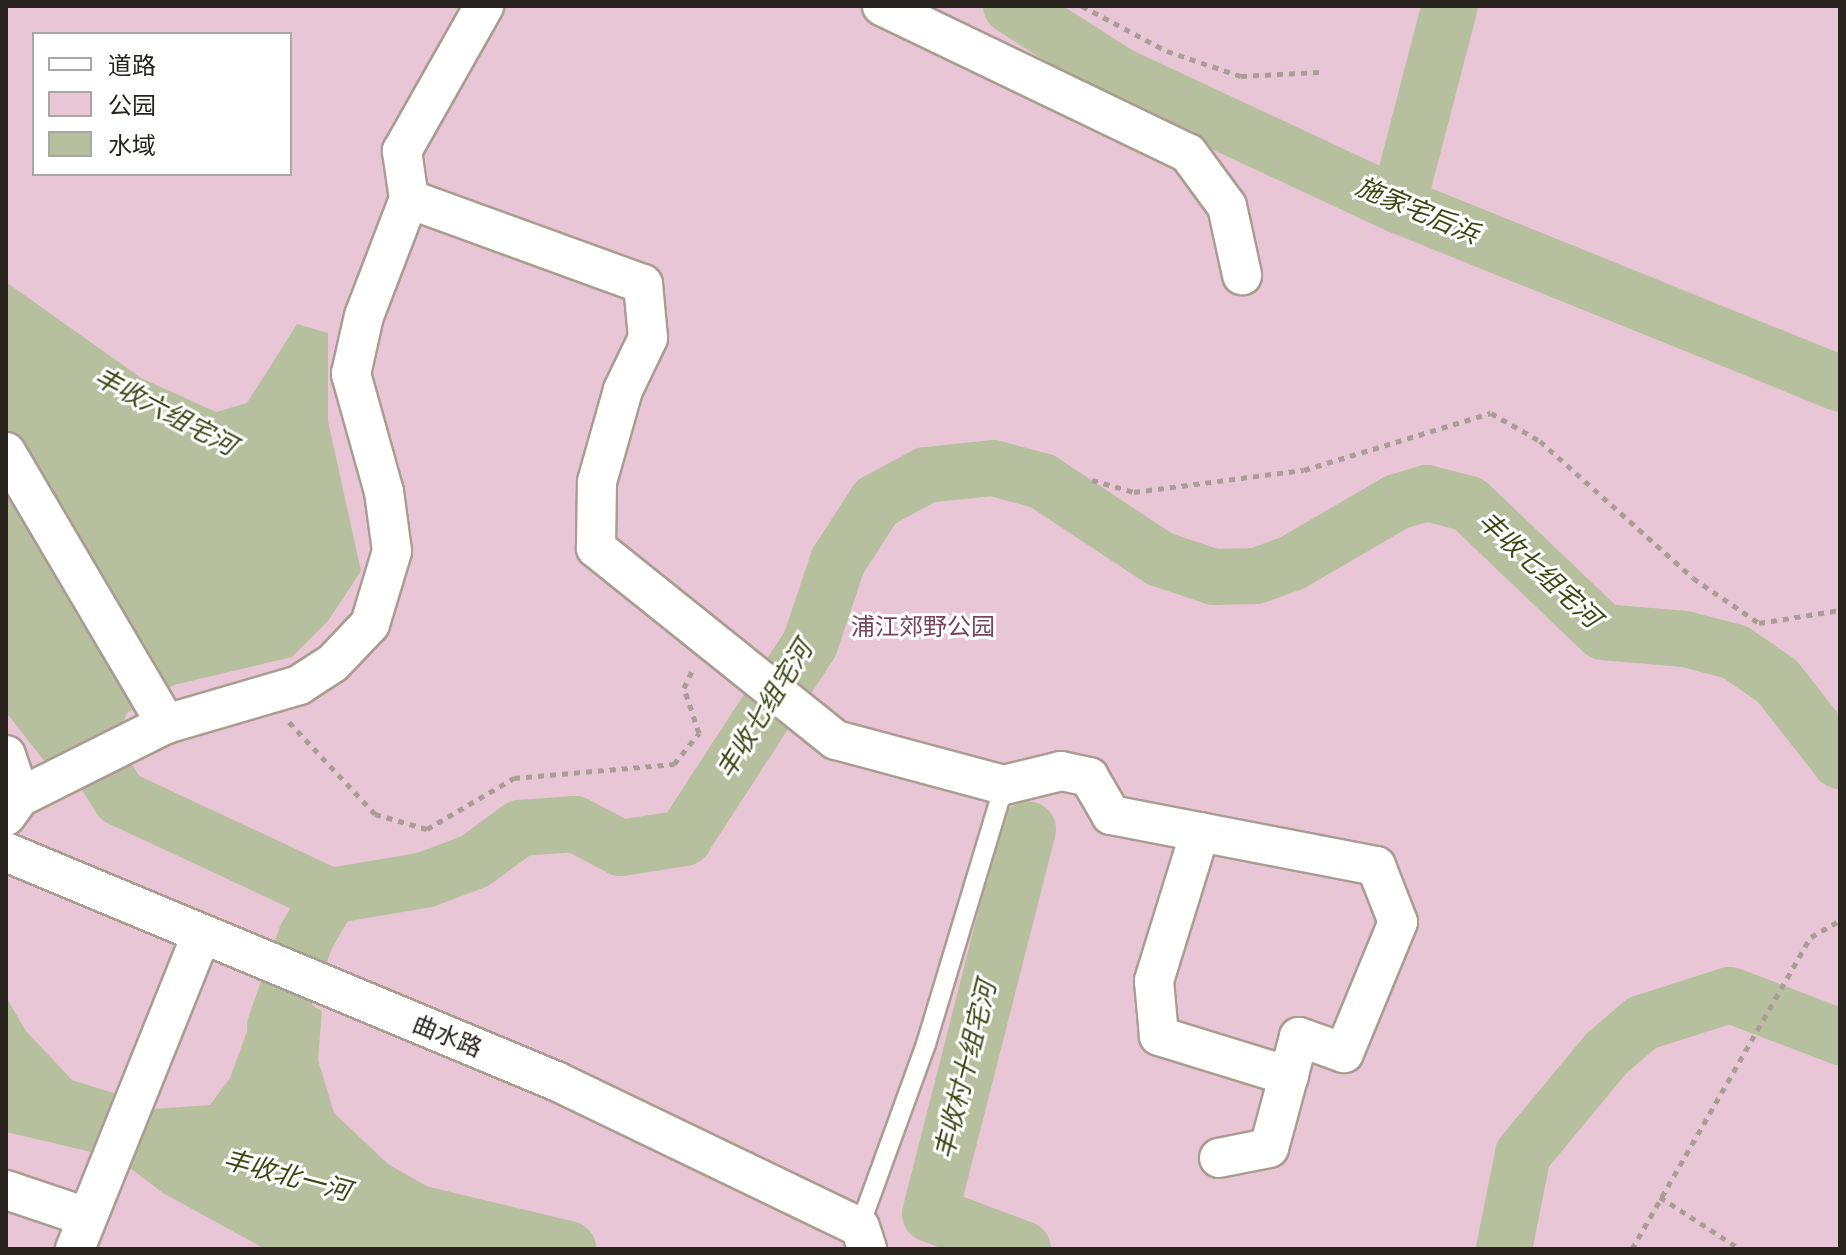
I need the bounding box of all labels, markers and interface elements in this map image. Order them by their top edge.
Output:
legend [32,32,292,176]
text: 道路 [108,50,156,82]
text: 公园 [108,90,156,122]
text: 水域 [108,130,156,162]
water label: 施家宅后浜 [1351,171,1483,251]
water label: 丰收六组宅河 [89,362,241,462]
water label: 丰收七组宅河 [1471,505,1607,635]
park label: 浦江郊野公园 [851,614,995,642]
water label: 丰收七组宅河 [710,636,820,784]
water label: 丰收村十组宅河 [929,978,1003,1162]
street label: 曲水路 [408,1010,486,1064]
water label: 丰收北一河 [220,1144,354,1208]

